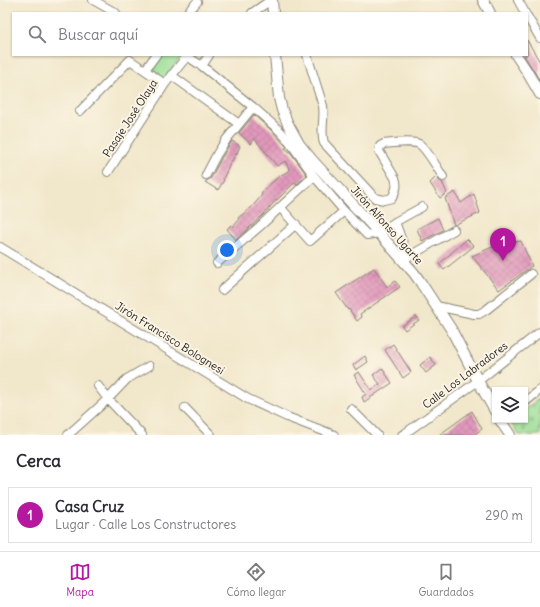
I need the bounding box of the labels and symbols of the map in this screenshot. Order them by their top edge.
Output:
street label: Pasaje José Olaya [100,76,160,160]
street label: Jirón Alfonso Ugarte [348,183,426,267]
pin: 1 [490,228,516,261]
your location [217,240,237,260]
street label: Jirón Francisco Bolognesi [113,299,227,377]
street label: Calle Los Labradores [420,338,510,412]

